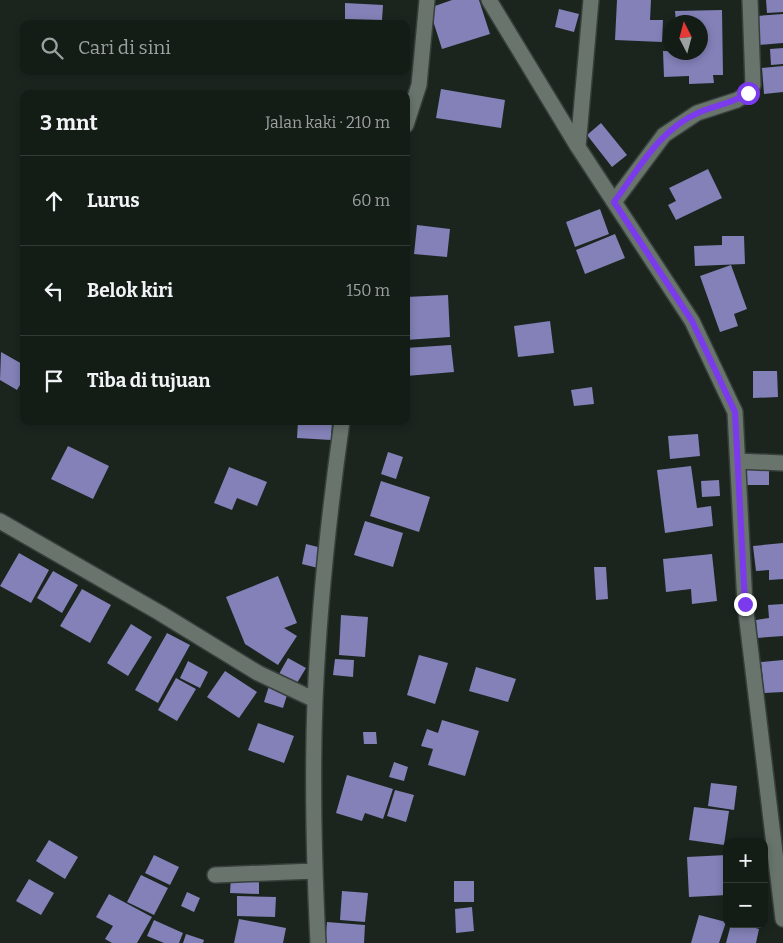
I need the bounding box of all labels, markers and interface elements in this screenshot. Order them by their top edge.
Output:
north arrow [663,15,708,60]
search box [20,20,410,75]
icon: search [38,34,66,62]
text: Cari di sini [78,36,171,59]
route start [737,82,760,105]
text: 3 mnt [40,110,98,136]
text: Jalan kaki · 210 m [265,113,390,132]
icon: ahead [40,187,68,215]
text: Lurus [87,189,140,212]
text: 60 m [352,191,390,210]
icon: left [40,277,68,305]
text: Belok kiri [87,279,173,302]
text: 150 m [346,281,390,300]
icon: arrive [40,367,68,395]
text: Tiba di tujuan [87,369,211,392]
route end [734,593,757,616]
map controls [723,838,768,928]
button: + [723,838,768,883]
button: − [723,883,768,928]

